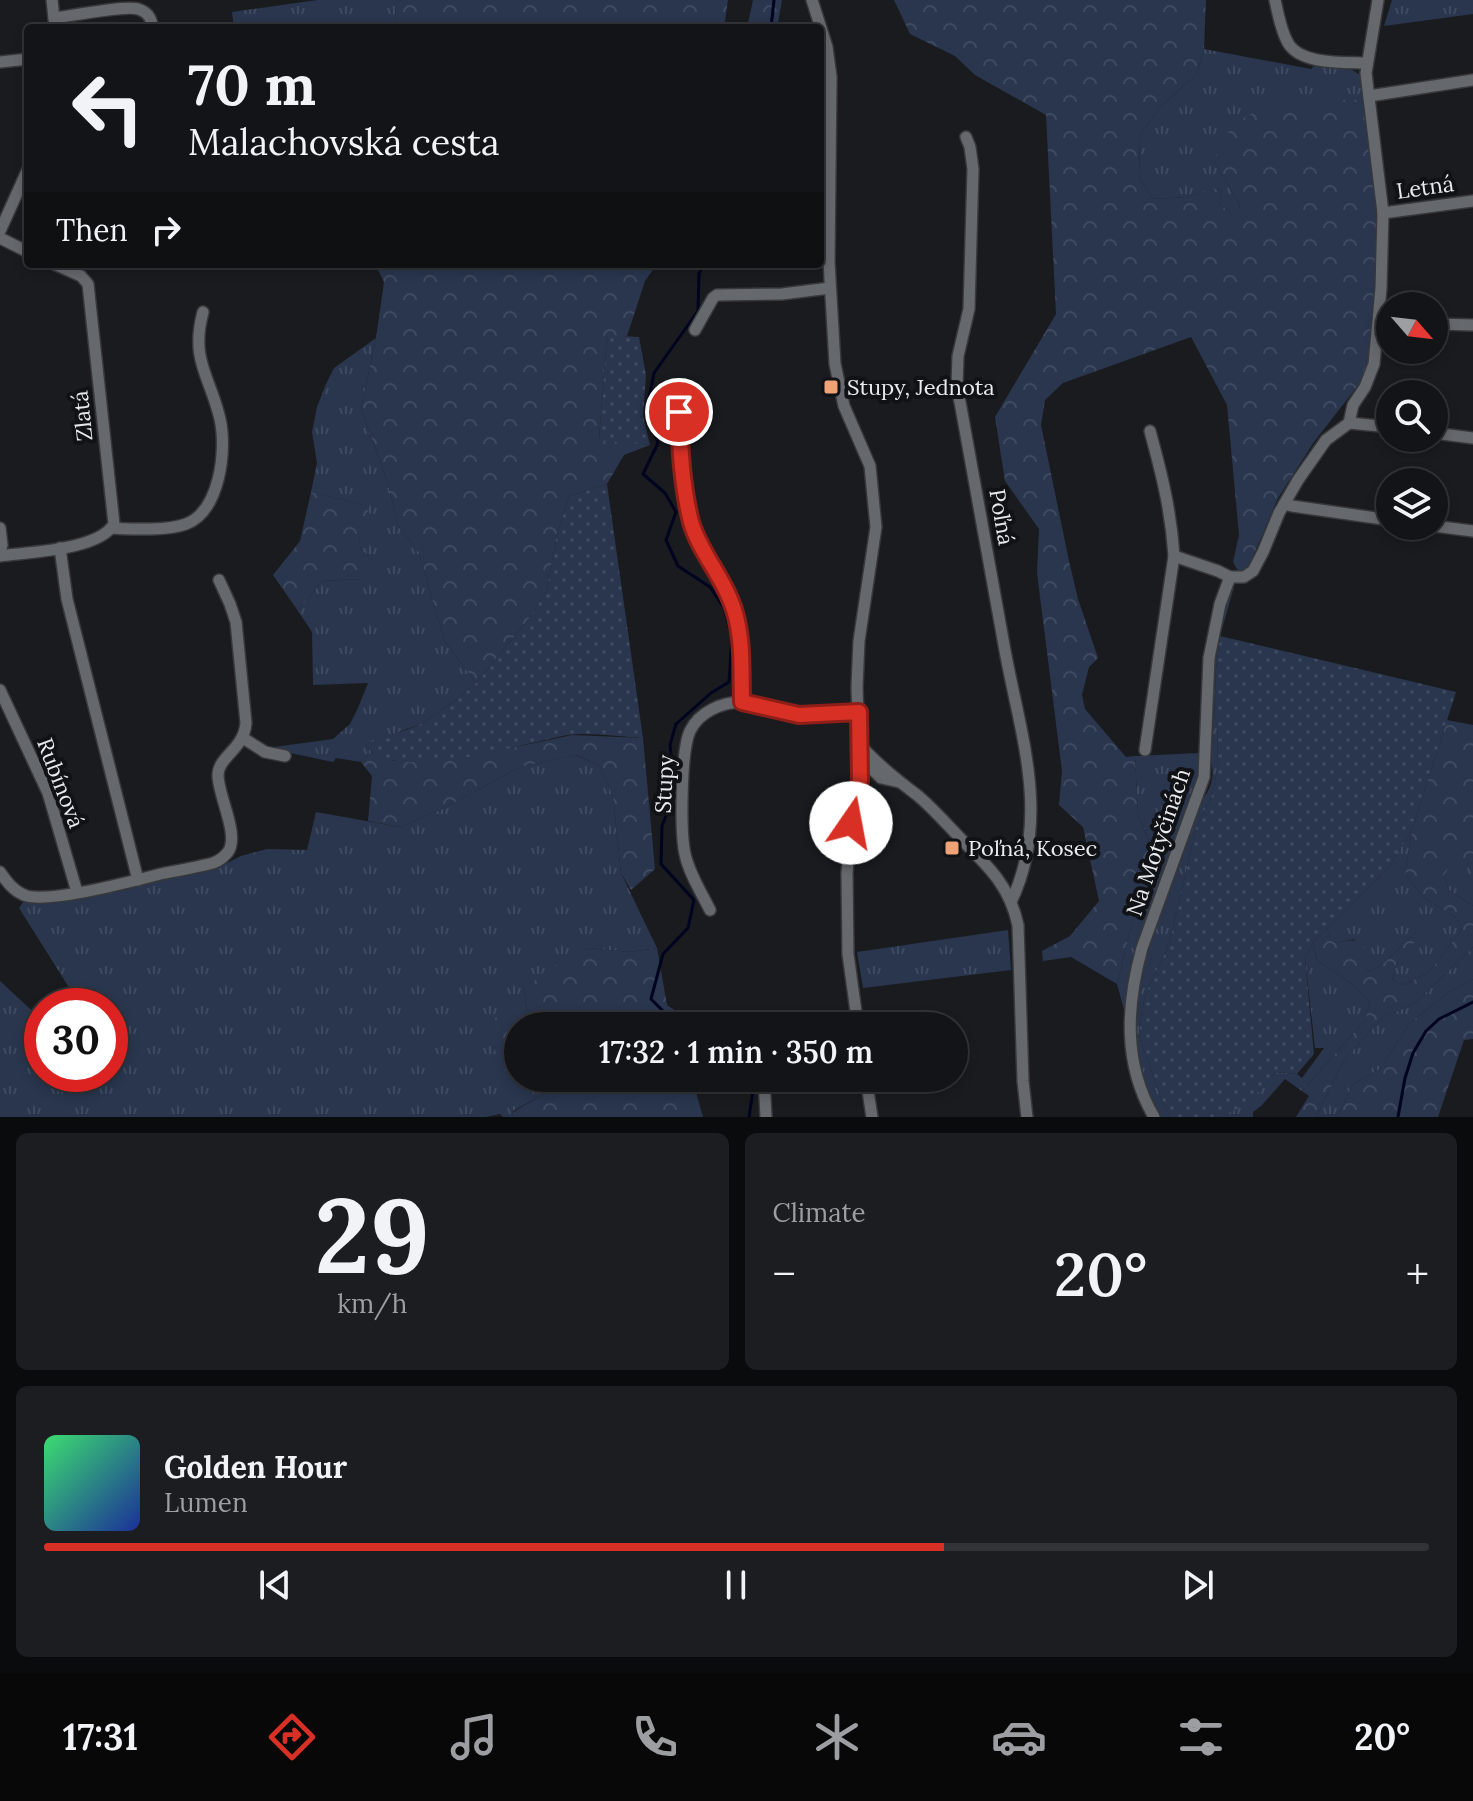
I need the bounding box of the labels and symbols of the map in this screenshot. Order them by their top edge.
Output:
street label: Letná [1394,169,1456,205]
north arrow [1376,292,1448,364]
place label: Stupy, Jednota [847,373,995,401]
pin [645,378,713,446]
marker: Stupy, Jednota [822,378,840,396]
street label: Zlatá [65,389,99,443]
street label: Poľná [983,487,1021,547]
street label: Rubínová [31,734,91,832]
street label: Stupy [648,754,680,814]
street label: Na Motyčinách [1120,765,1196,919]
position arrow [809,781,893,865]
place label: Poľná, Kosec [968,834,1097,862]
marker: Poľná, Kosec [943,839,961,857]
speed limit sign: 30 [24,988,128,1092]

